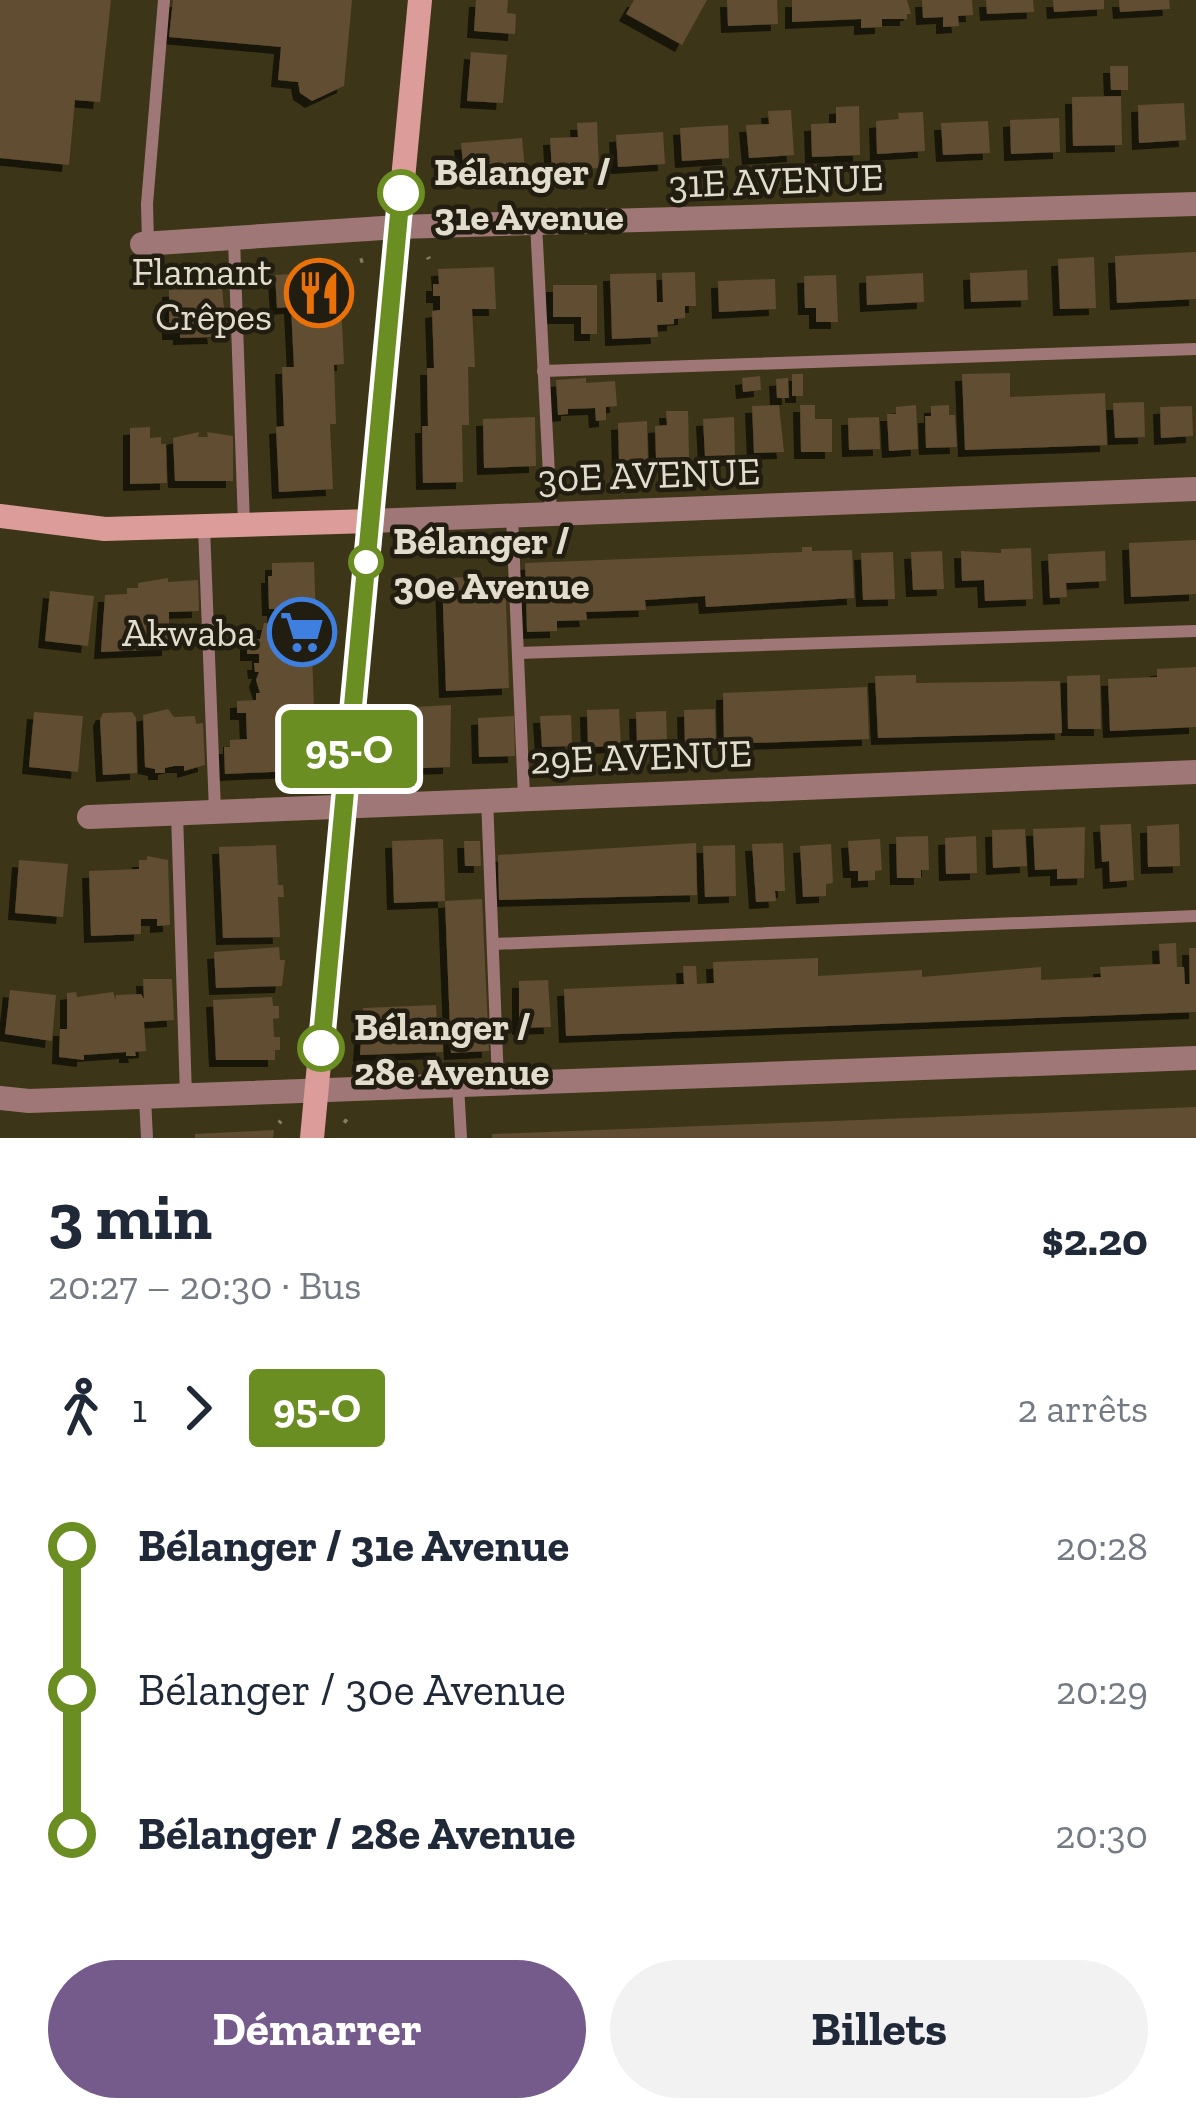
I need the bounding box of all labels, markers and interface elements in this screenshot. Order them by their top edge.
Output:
place label: Bélanger / 31e Avenue [434,148,624,240]
street label: 31E AVENUE [668,153,884,208]
marker: Bélanger / 31e Avenue [379,171,423,215]
place label: Flamant Crêpes [132,248,273,340]
restaurant icon: Flamant Crêpes [284,258,354,328]
street label: 30E AVENUE [537,447,761,502]
place label: Bélanger / 30e Avenue [393,517,590,609]
marker: Bélanger / 30e Avenue [350,546,382,578]
supermarket icon: Akwaba [267,597,337,667]
place label: Akwaba [122,609,256,656]
line badge: 95-O [265,710,433,788]
text: 95-O [305,723,393,774]
street label: 29E AVENUE [529,729,753,784]
place label: Bélanger / 28e Avenue [354,1003,550,1095]
marker: Bélanger / 28e Avenue [299,1026,343,1070]
text: 3 min [48,1177,212,1256]
text: $2.20 [1041,1213,1148,1267]
text: 20:27 – 20:30 · Bus [48,1262,361,1309]
icon: walk [48,1375,114,1441]
icon: forward [165,1375,231,1441]
text: 95-O [273,1382,361,1433]
text: 1 [132,1385,147,1432]
text: 2 arrêts [1018,1385,1148,1432]
text: Bélanger / 31e Avenue [138,1519,569,1573]
text: 20:28 [1056,1523,1148,1570]
text: Bélanger / 30e Avenue [138,1663,566,1717]
text: 20:29 [1056,1667,1148,1714]
text: Bélanger / 28e Avenue [138,1807,576,1861]
text: 20:30 [1055,1811,1148,1858]
button: Démarrer [48,1960,586,2098]
button: Billets [610,1960,1148,2098]

